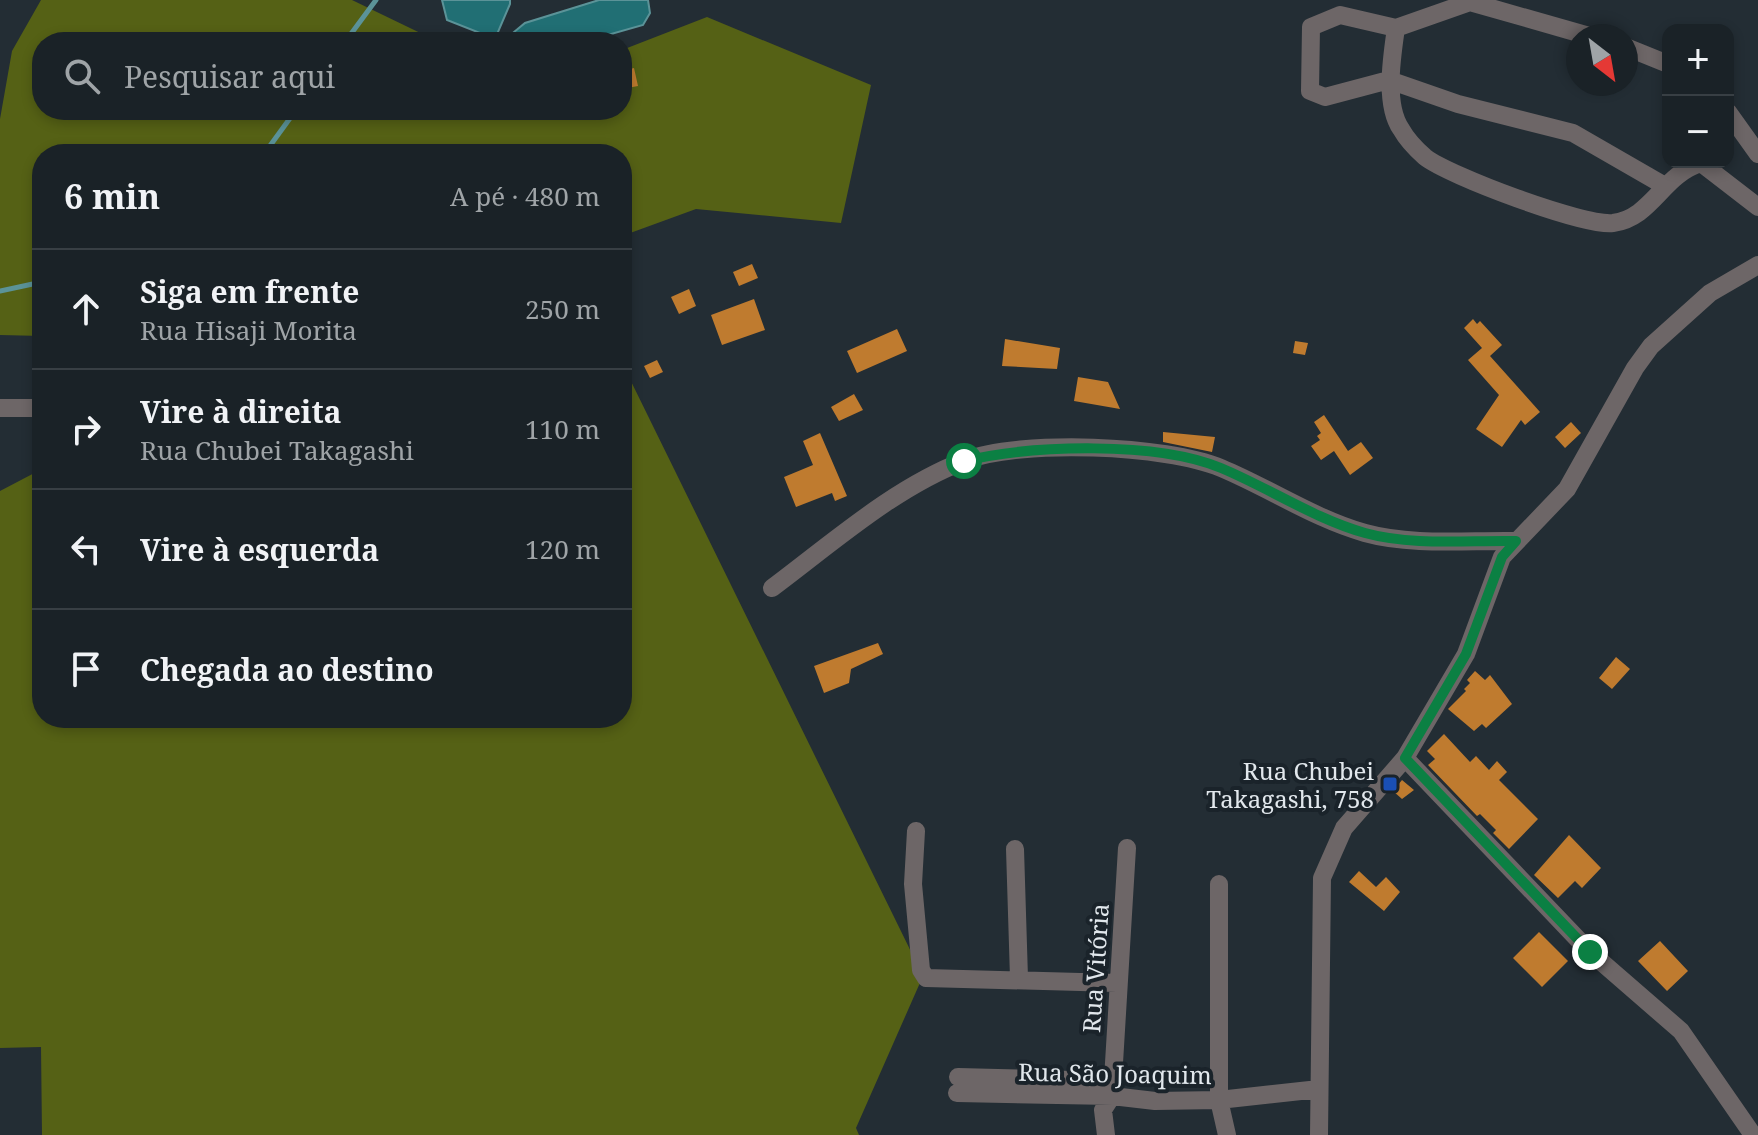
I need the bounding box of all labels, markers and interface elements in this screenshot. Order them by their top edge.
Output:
north arrow [1566,24,1638,96]
map controls [1662,24,1734,168]
button: + [1662,24,1734,96]
search box [32,32,632,120]
icon: search [60,54,104,98]
text: Pesquisar aqui [124,56,335,97]
button: − [1662,96,1734,168]
text: 6 min [64,173,160,219]
text: A pé · 480 m [450,178,600,214]
text: Siga em frente [140,271,359,312]
icon: ahead [64,287,108,331]
text: 250 m [525,291,600,327]
text: Rua Hisaji Morita [140,312,357,348]
text: Vire à direita [140,391,342,432]
icon: right [64,407,108,451]
text: 110 m [525,411,600,447]
text: Rua Chubei Takagashi [140,432,414,468]
route start [946,443,982,479]
icon: left [64,527,108,571]
text: Vire à esquerda [140,529,379,570]
text: 120 m [525,531,600,567]
icon: arrive [64,647,108,691]
text: Chegada ao destino [140,649,434,690]
place label: Rua Chubei Takagashi, 758 [1206,754,1374,815]
marker: Rua Chubei Takagashi, 758 [1381,775,1399,793]
street label: Rua Vitória [1074,902,1116,1034]
route end [1572,934,1608,970]
street label: Rua São Joaquim [1018,1055,1212,1091]

